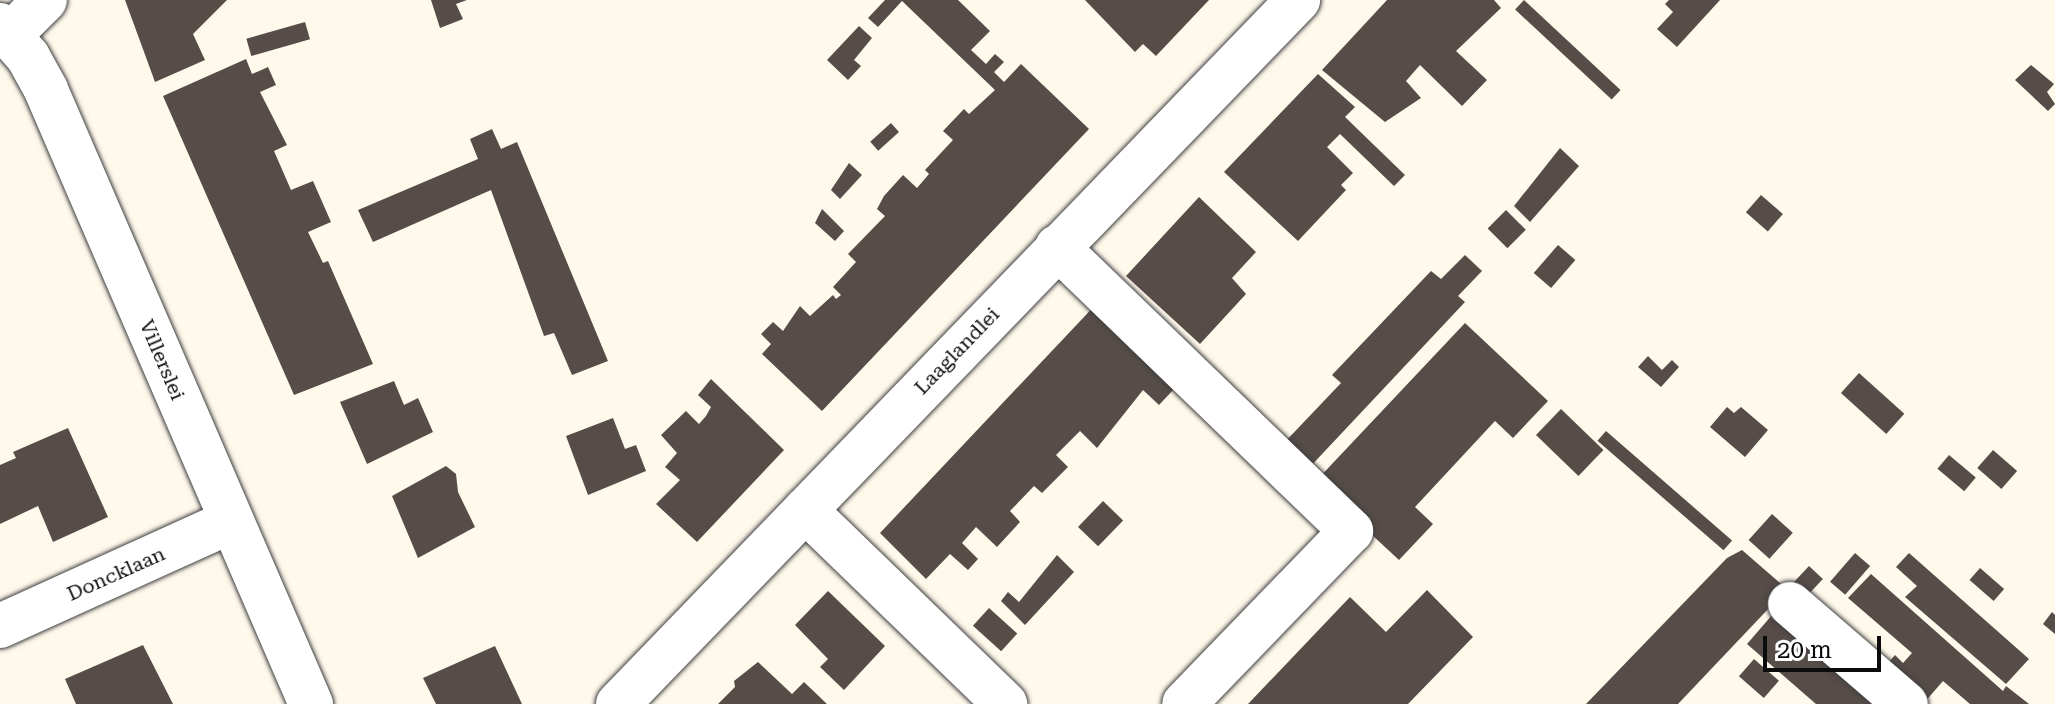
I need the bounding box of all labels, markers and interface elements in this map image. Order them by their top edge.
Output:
street label: Laaglandlei [910,302,1004,400]
street label: Villerslei [134,316,190,404]
street label: Doncklaan [63,542,169,606]
scale bar [1767,620,1885,670]
text: 20 m [1777,636,1832,664]

